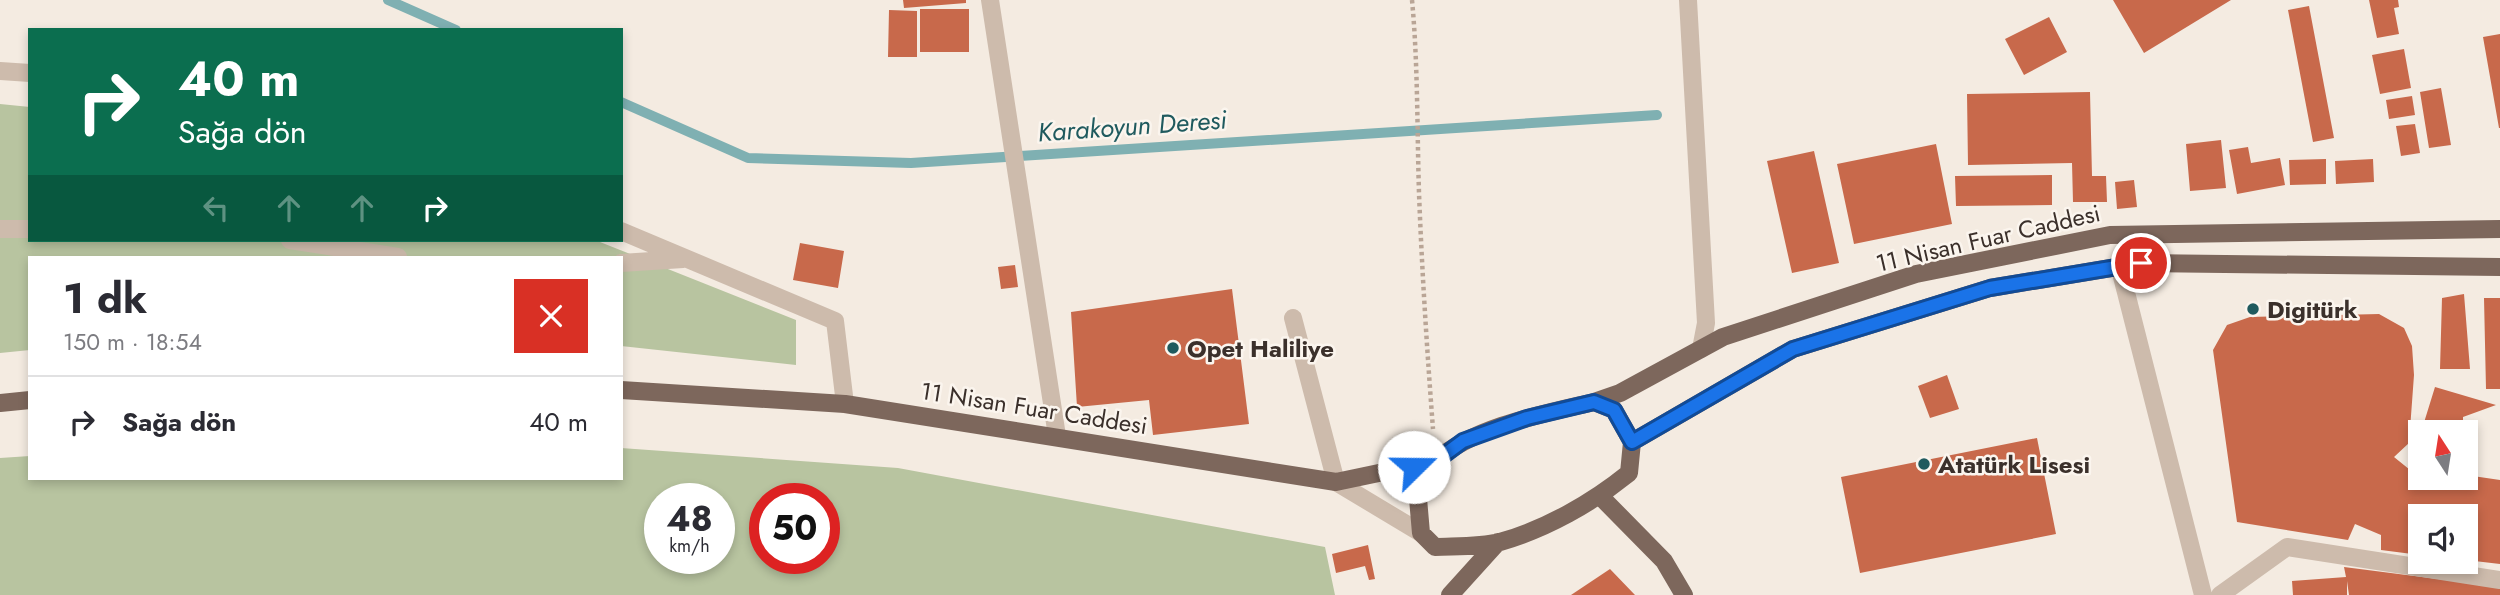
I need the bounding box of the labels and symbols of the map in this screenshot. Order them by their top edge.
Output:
water label: Karakoyun Deresi [1036,100,1228,152]
street label: 11 Nisan Fuar Caddesi [1872,195,2104,281]
pin [2111,233,2171,293]
place label: Digitürk [2267,292,2358,327]
marker: Digitürk [2245,301,2261,317]
place label: Opet Haliliye [1187,331,1334,366]
marker: Opet Haliliye [1165,340,1181,356]
street label: 11 Nisan Fuar Caddesi [918,373,1150,443]
north arrow [2408,420,2478,490]
position arrow [1377,430,1451,504]
place label: Atatürk Lisesi [1937,447,2090,482]
marker: Atatürk Lisesi [1916,456,1932,472]
speed limit sign: 50 [749,483,840,574]

